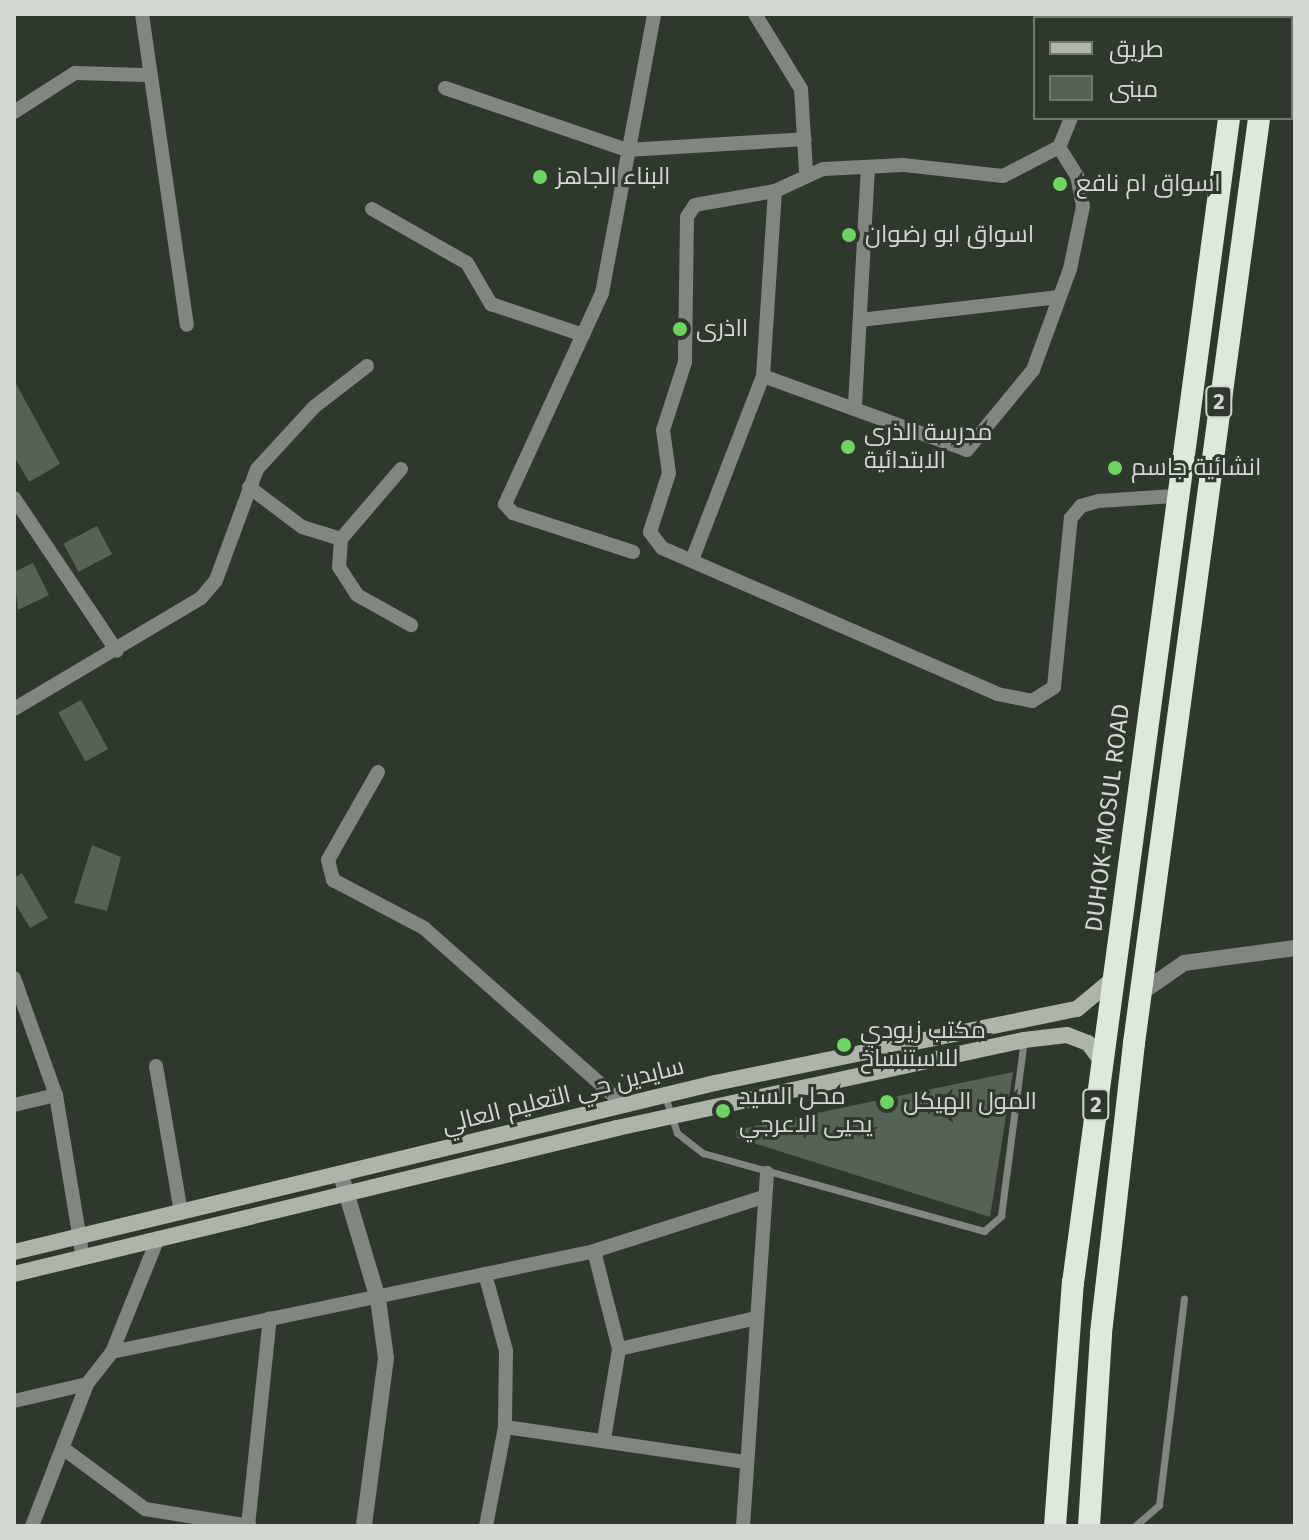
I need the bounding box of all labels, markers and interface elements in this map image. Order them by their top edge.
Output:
legend [1033,16,1293,120]
text: طريق [1109,35,1164,63]
text: مبنى [1109,75,1158,103]
place label: البناء الجاهز [556,163,671,191]
marker: البناء الجاهز [531,168,549,186]
place label: اسواق ام نافع [1076,170,1221,198]
marker: اسواق ام نافع [1051,175,1069,193]
place label: اسواق ابو رضوان [865,221,1034,249]
marker: اسواق ابو رضوان [840,226,858,244]
place label: ااذرى [696,315,748,343]
marker: ااذرى [671,320,689,338]
road number: 2 [1205,384,1233,420]
place label: مدرسة الذرى الابتدائية [864,419,992,475]
marker: مدرسة الذرى الابتدائية [839,438,857,456]
place label: انشائية جاسم [1131,454,1261,482]
marker: انشائية جاسم [1106,459,1124,477]
street label: DUHOK-MOSUL ROAD [1080,702,1136,934]
place label: مكتب زيودي للاستنساخ [860,1017,986,1073]
marker: مكتب زيودي للاستنساخ [835,1036,853,1054]
street label: سايدين حي التعليم العالي [439,1052,687,1140]
place label: محل السيد يحيى الاعرجي [739,1083,872,1139]
road number: 2 [1082,1087,1110,1123]
place label: المول الهيكل [903,1088,1037,1116]
marker: المول الهيكل [878,1093,896,1111]
marker: محل السيد يحيى الاعرجي [714,1102,732,1120]

